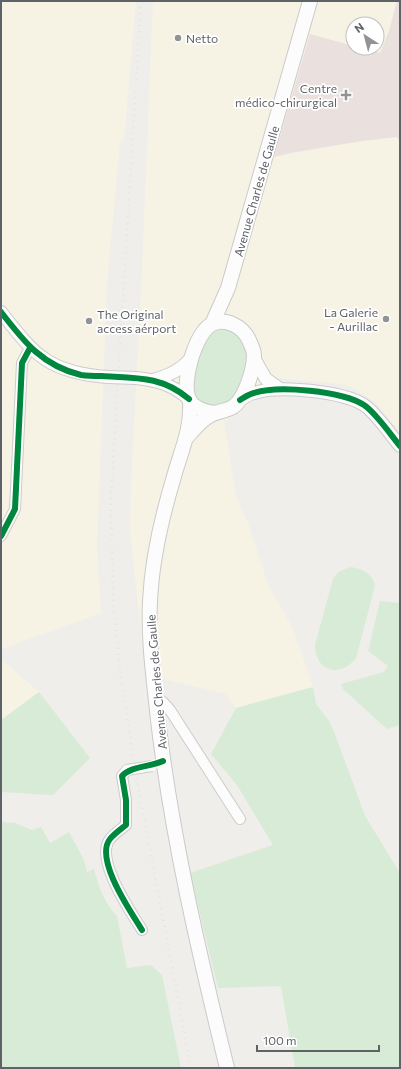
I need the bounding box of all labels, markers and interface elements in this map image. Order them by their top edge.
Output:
north arrow [345,16,385,56]
text: N [352,20,366,35]
place label: Netto [186,31,218,45]
marker: Netto [173,33,183,43]
place label: Centre médico-chirurgical [235,81,337,109]
marker: Centre médico-chirurgical [340,89,352,101]
street label: Avenue Charles de Gaulle [231,124,281,258]
place label: La Galerie - Aurillac [324,305,378,333]
place label: The Original access aérport [97,307,176,335]
marker: La Galerie - Aurillac [381,314,391,324]
marker: The Original access aérport [84,316,94,326]
street label: Avenue Charles de Gaulle [143,614,169,750]
scale bar [257,1027,379,1053]
text: 100 m [263,1033,297,1047]

